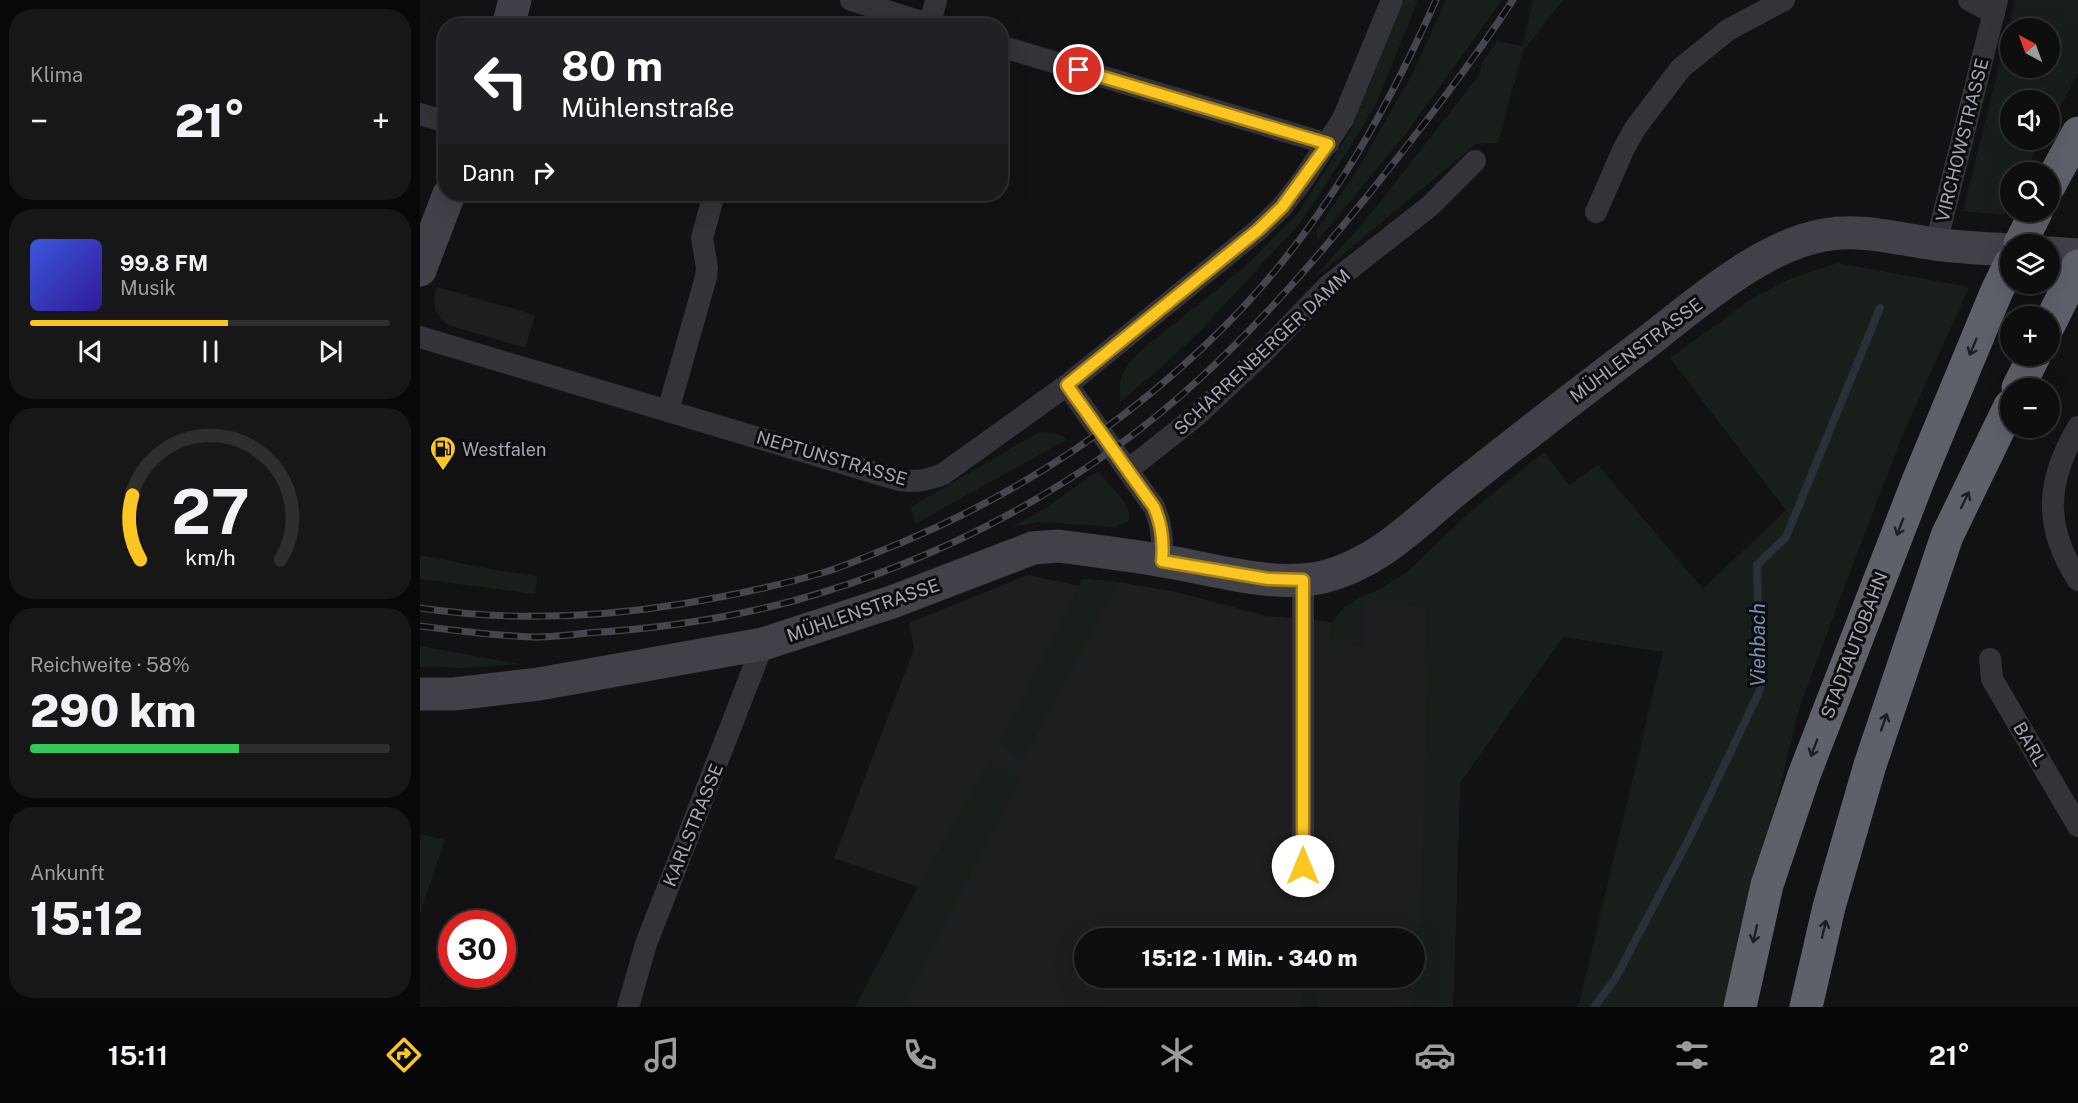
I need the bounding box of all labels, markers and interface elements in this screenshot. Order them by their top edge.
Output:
north arrow [2000,18,2060,78]
map controls [2000,18,2060,438]
text: 80 m [561,41,663,90]
icon: left [462,42,540,120]
pin [1053,44,1104,95]
icon: arrive [1062,53,1095,86]
street label: VIRCHOWSTRASSE [1932,56,1992,224]
text: Klima [30,63,83,87]
button: sound [2000,90,2060,150]
text: Mühlenstraße [561,91,735,123]
text: 21° [175,94,245,147]
text: − [30,102,48,140]
text: + [372,102,390,140]
icon: right [527,156,560,189]
text: Dann [462,160,515,186]
button: search [2000,162,2060,222]
button: layers [2000,234,2060,294]
text: 99.8 FM [120,250,208,276]
street label: SCHARRENBERGER DAMM [1170,265,1354,439]
text: Musik [120,276,176,300]
street label: MÜHLENSTRASSE [1565,293,1706,407]
button: + [2000,306,2060,366]
icon: previous [74,335,107,368]
icon: pause [194,335,227,368]
icon: next [314,335,347,368]
one-way arrow [1967,337,1978,355]
button: − [2000,378,2060,438]
street label: NEPTUNSTRASSE [754,426,910,490]
fuel station icon: Westfalen [428,434,458,472]
place label: Westfalen [462,439,546,460]
text: 27 [171,476,249,549]
one-way arrow [1960,491,1972,509]
one-way arrow [1893,517,1904,536]
text: km/h [185,546,235,571]
street label: STADTAUTOBAHN [1816,569,1892,721]
street label: MÜHLENSTRASSE [784,573,942,646]
water label: Viehbach [1746,603,1770,687]
text: Reichweite · 58% [30,653,190,677]
text: 290 km [30,684,197,737]
one-way arrow [1880,713,1891,732]
street label: BARL [2009,718,2051,770]
one-way arrow [1808,738,1819,757]
street label: KARLSTRASSE [659,760,727,890]
position arrow [1271,834,1335,898]
text: Ankunft [30,861,105,885]
text: 15:12 [30,892,143,945]
speed limit sign: 30 [438,910,516,988]
one-way arrow [1819,920,1830,940]
one-way arrow [1749,924,1760,943]
text: 15:12 · 1 Min. · 340 m [1142,945,1357,971]
icon: directions [383,1034,425,1076]
icon: music [641,1034,683,1076]
icon: phone [899,1034,941,1076]
icon: climate [1156,1034,1198,1076]
icon: car [1414,1034,1456,1076]
icon: filters [1671,1034,1713,1076]
text: 15:11 [108,1039,168,1071]
text: 21° [1929,1039,1970,1071]

